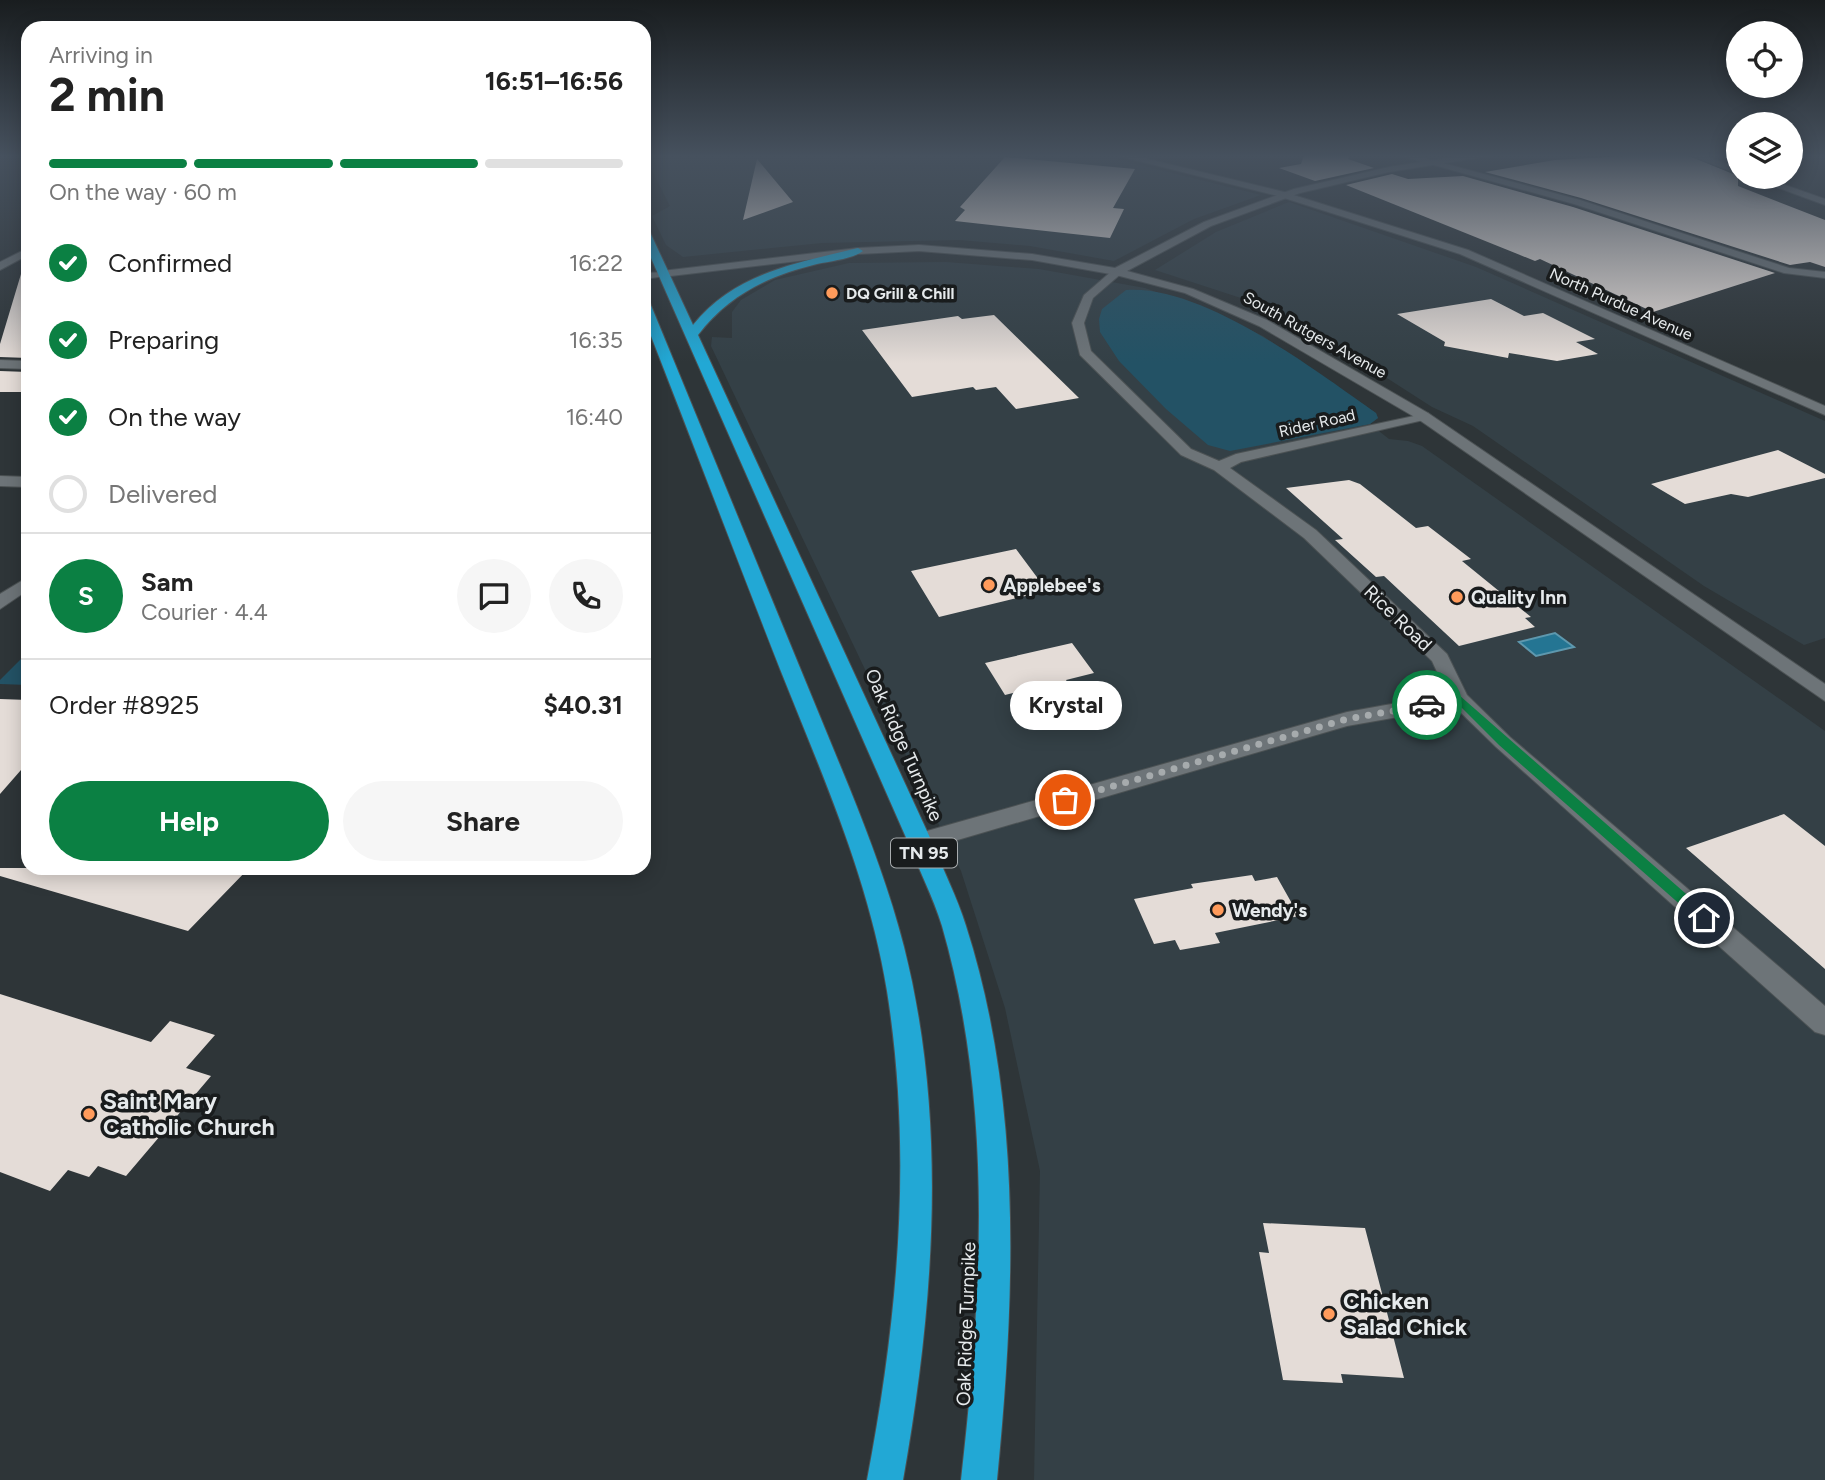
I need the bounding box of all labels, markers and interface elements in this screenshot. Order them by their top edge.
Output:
map controls [1726,21,1803,189]
button: locate [1726,21,1803,98]
text: Arriving in [49,41,153,69]
text: 16:51–16:56 [485,65,623,97]
text: 2 min [49,67,165,123]
button: layers [1726,112,1803,189]
text: On the way · 60 m [49,178,237,206]
icon: check [49,244,87,282]
text: Confirmed [108,247,232,279]
text: 16:22 [569,249,623,277]
street label: North Purdue Avenue [1547,264,1696,344]
place label: DQ Grill & Chill [846,284,954,303]
marker: DQ Grill & Chill [824,285,840,301]
street label: South Rutgers Avenue [1240,288,1390,382]
icon: check [49,321,87,359]
text: Preparing [108,324,219,356]
text: 16:35 [569,326,623,354]
icon: check [49,398,87,436]
text: On the way [108,401,241,433]
text: 16:40 [566,403,623,431]
street label: Rider Road [1277,405,1357,441]
text: Delivered [108,478,217,510]
button: chat [457,559,531,633]
button: phone [549,559,623,633]
text: Sam [141,566,193,598]
place label: Applebee's [1003,574,1101,597]
marker: Applebee's [981,577,997,593]
text: S [78,580,94,612]
street label: Rice Road [1359,580,1437,656]
place label: Quality Inn [1471,586,1567,609]
marker: Quality Inn [1449,589,1465,605]
text: Courier · 4.4 [141,598,268,626]
street label: Oak Ridge Turnpike [860,665,948,825]
courier [1392,670,1462,740]
callout: Krystal [1009,681,1121,730]
icon: car [1408,686,1446,724]
text: Order #8925 [49,689,199,721]
text: $40.31 [543,689,623,721]
text: Krystal [1029,691,1103,719]
pin [1035,770,1095,830]
button: Help [49,781,329,861]
button: Share [343,781,623,861]
icon: bag [1046,781,1084,819]
road number: TN 95 [891,838,957,868]
pin [1674,888,1734,948]
place label: Wendy's [1232,899,1307,922]
icon: home [1685,899,1723,937]
marker: Wendy's [1210,902,1226,918]
place label: Saint Mary Catholic Church [103,1087,275,1141]
marker: Saint Mary Catholic Church [81,1106,97,1122]
street label: Oak Ridge Turnpike [952,1242,980,1406]
place label: Chicken Salad Chick [1343,1287,1468,1341]
marker: Chicken Salad Chick [1321,1306,1337,1322]

